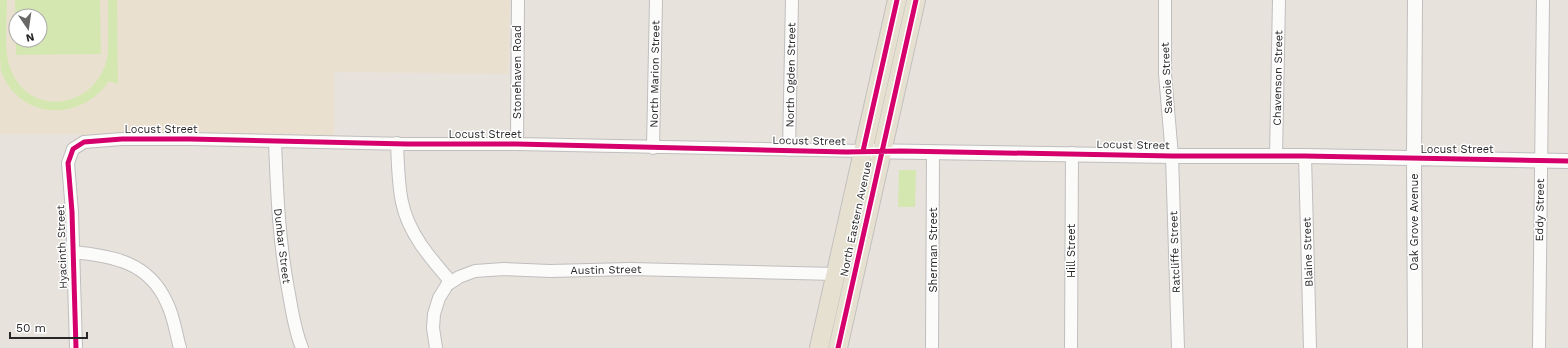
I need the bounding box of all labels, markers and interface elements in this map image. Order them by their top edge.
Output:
north arrow [8,8,48,48]
street label: North Marion Street [648,20,662,128]
street label: North Ogden Street [784,22,798,128]
street label: Stonehaven Road [511,25,524,119]
text: N [25,30,36,45]
street label: Chavenson Street [1271,30,1285,126]
street label: Savoie Street [1159,42,1175,114]
street label: Locust Street [124,123,198,136]
street label: Locust Street [448,128,522,141]
street label: Locust Street [772,134,846,148]
street label: Locust Street [1096,138,1170,152]
street label: Locust Street [1420,143,1494,156]
street label: North Eastern Avenue [837,160,875,278]
street label: Oak Grove Avenue [1408,173,1421,271]
street label: Eddy Street [1533,178,1547,242]
street label: Hyacinth Street [54,204,70,289]
street label: Sherman Street [927,207,940,293]
street label: Dunbar Street [271,208,293,285]
street label: Ratcliffe Street [1167,210,1183,293]
street label: Blaine Street [1300,217,1316,287]
street label: Hill Street [1065,224,1078,278]
street label: Austin Street [570,263,642,277]
scale bar [10,314,87,340]
text: 50 m [16,321,46,335]

